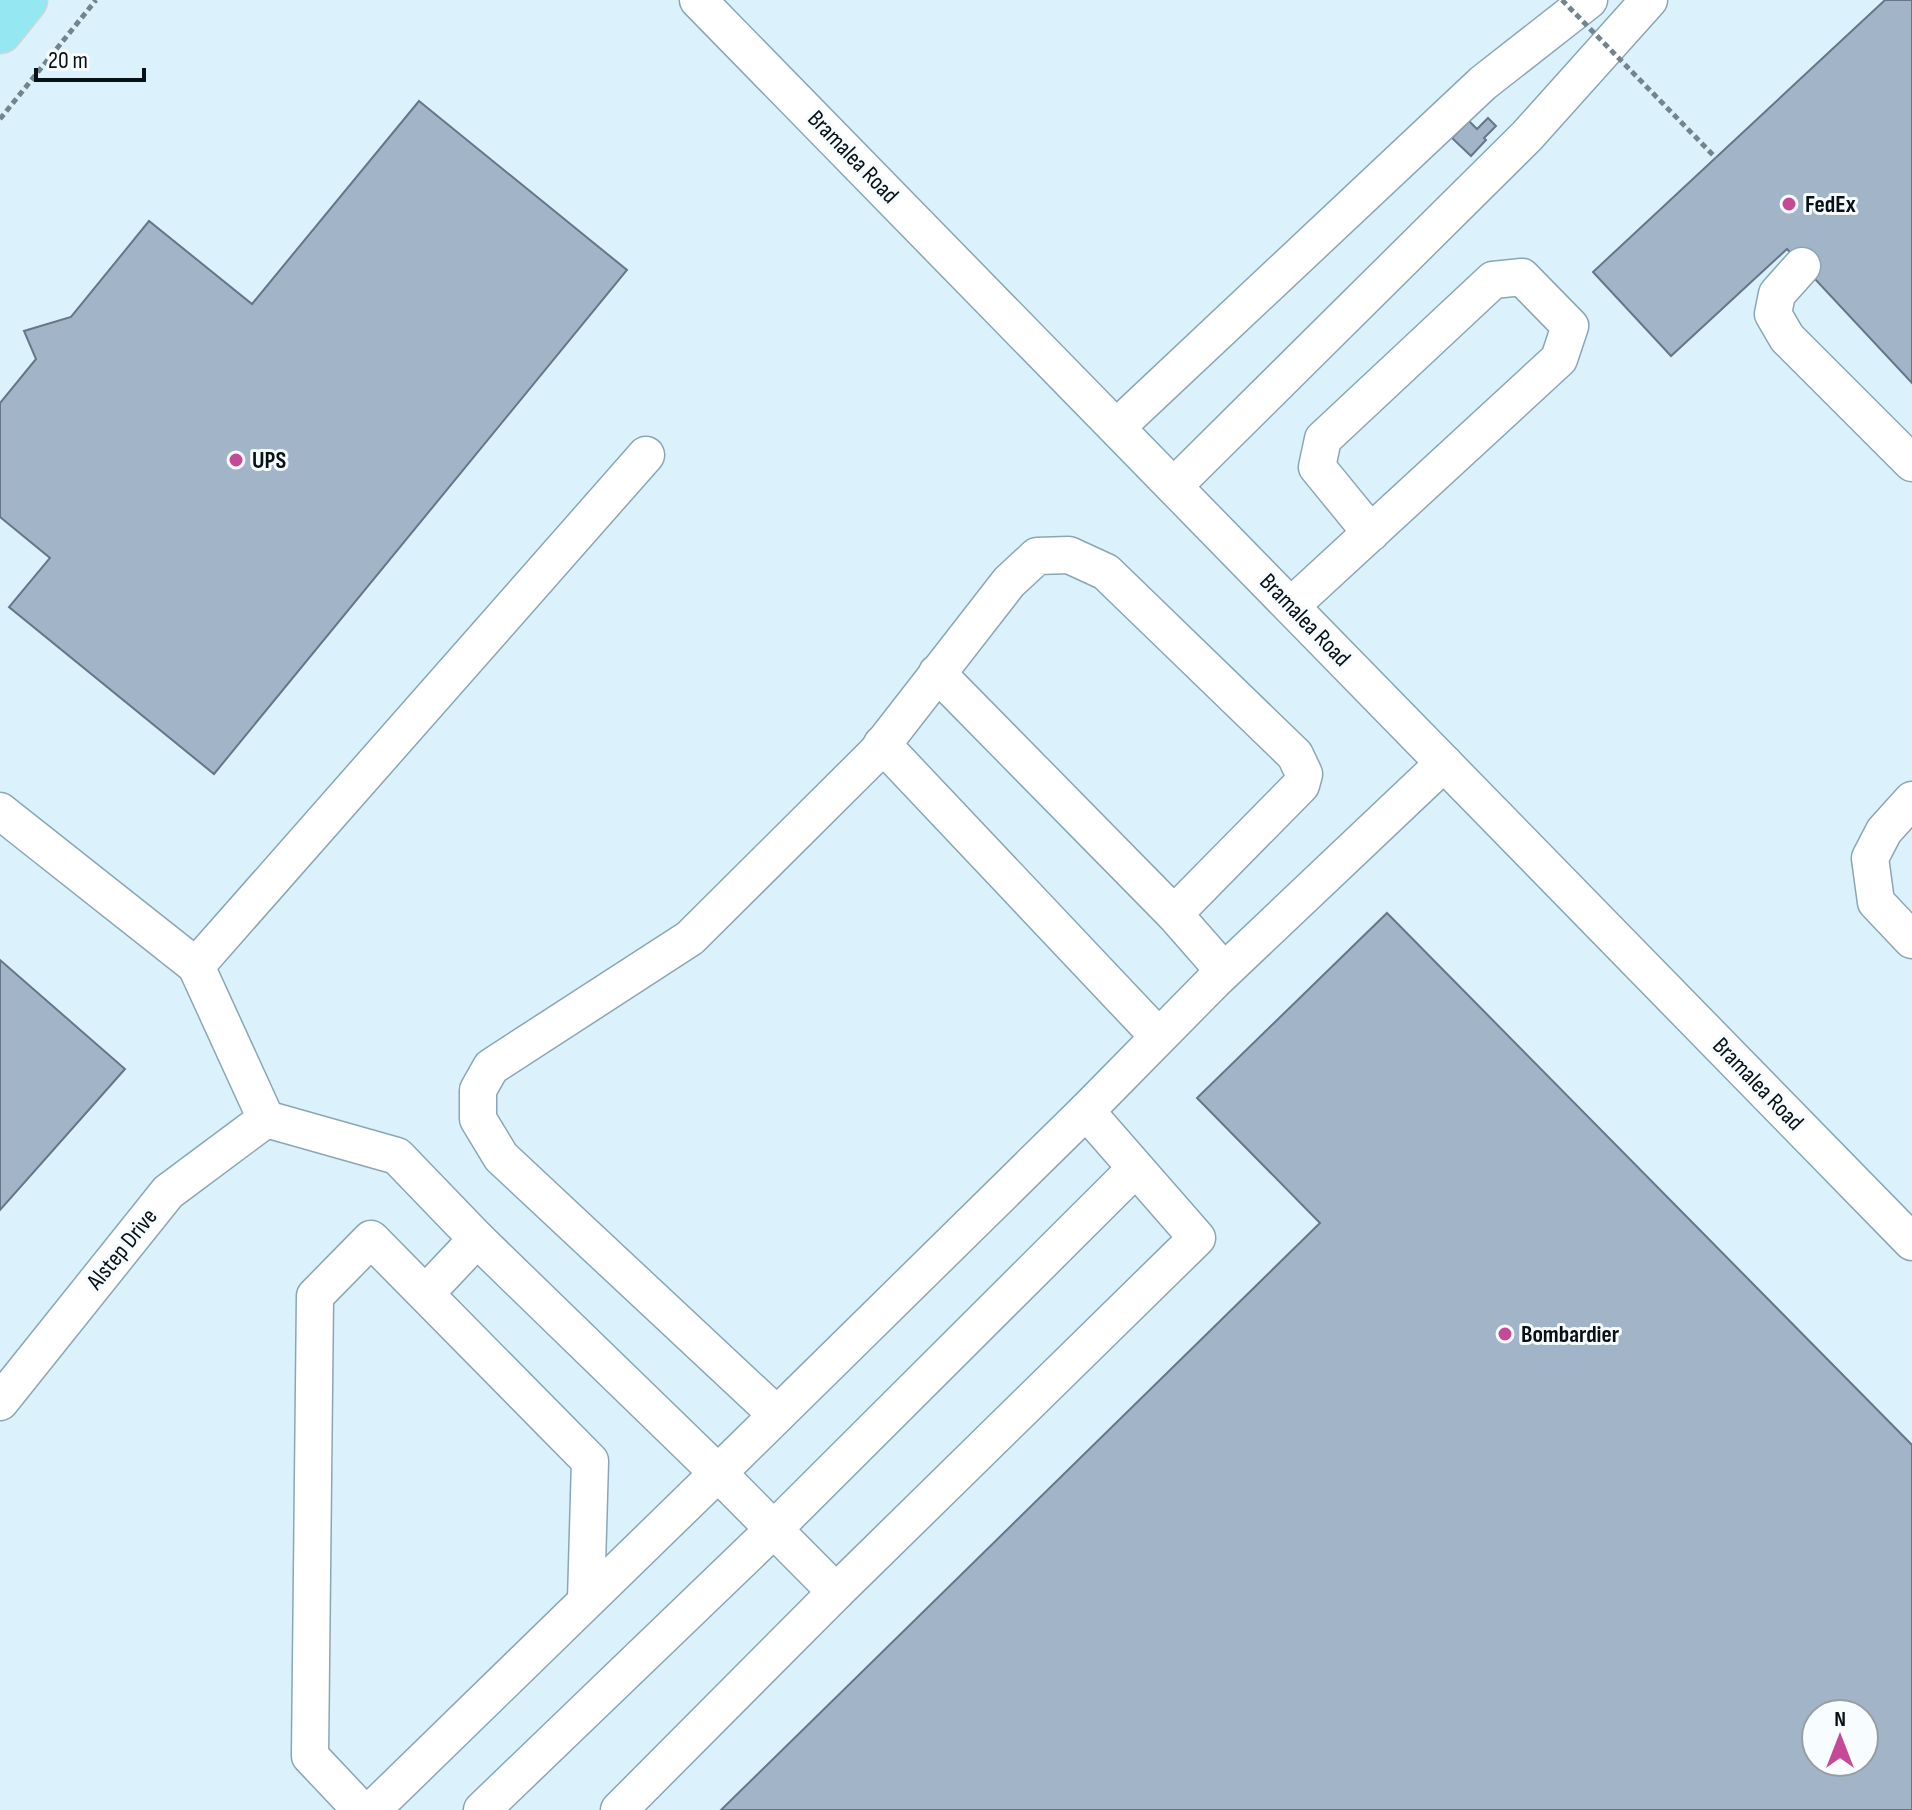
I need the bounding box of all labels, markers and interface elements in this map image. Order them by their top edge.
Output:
scale bar [36,32,144,82]
text: 20 m [48,46,88,75]
street label: Bramalea Road [802,104,904,210]
place label: FedEx [1805,190,1856,219]
marker: FedEx [1780,195,1798,213]
place label: UPS [252,446,286,475]
marker: UPS [227,451,245,469]
street label: Bramalea Road [1254,567,1356,673]
street label: Bramalea Road [1707,1031,1809,1137]
street label: Alstep Drive [80,1203,164,1296]
place label: Bombardier [1521,1320,1620,1349]
marker: Bombardier [1496,1325,1514,1343]
north arrow [1800,1698,1880,1778]
text: N [1834,1706,1846,1733]

